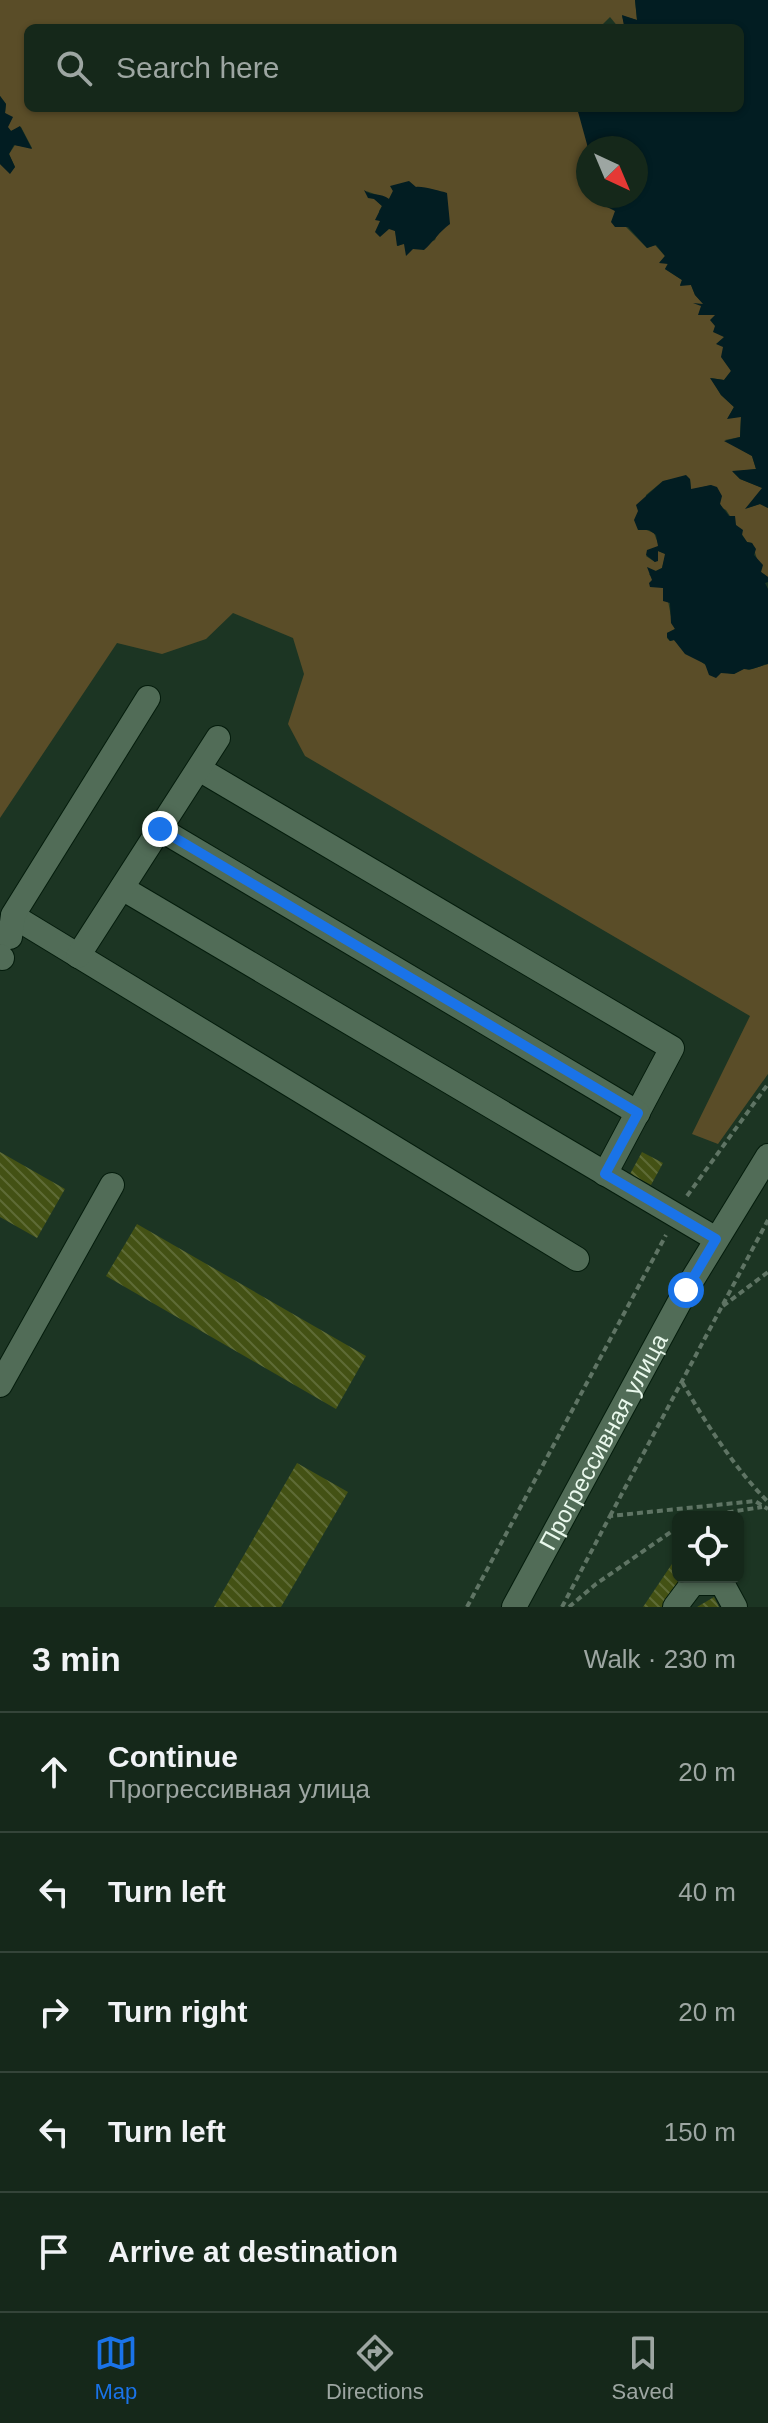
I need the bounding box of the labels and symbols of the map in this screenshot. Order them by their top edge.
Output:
north arrow [576,136,648,208]
route end [142,811,178,847]
route start [668,1272,704,1308]
street label: Прогрессивная улица [534,1328,673,1554]

